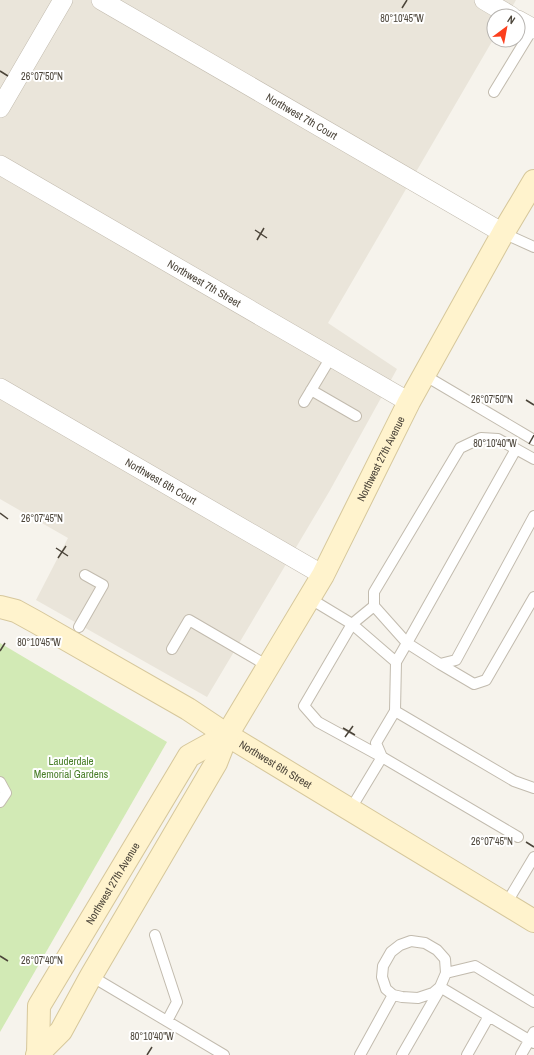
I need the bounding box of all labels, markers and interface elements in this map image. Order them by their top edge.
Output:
north arrow [486,8,526,48]
text: 80°10'45"W [380,12,424,25]
text: N [505,12,518,27]
text: 26°07'50"N [21,70,63,83]
street label: Northwest 7th Court [263,90,340,143]
street label: Northwest 7th Street [165,257,244,310]
text: 26°07'50"N [471,393,513,406]
street label: Northwest 27th Avenue [354,414,408,504]
text: 80°10'40"W [473,437,517,450]
street label: Northwest 6th Court [123,455,200,508]
text: 26°07'45"N [21,512,63,525]
text: 80°10'45"W [17,636,61,649]
street label: Northwest 6th Street [237,737,315,792]
park label: Lauderdale Memorial Gardens [34,754,109,781]
text: 26°07'45"N [471,835,513,848]
street label: Northwest 27th Avenue [83,840,143,927]
text: 26°07'40"N [21,954,63,967]
text: 80°10'40"W [130,1030,174,1043]

